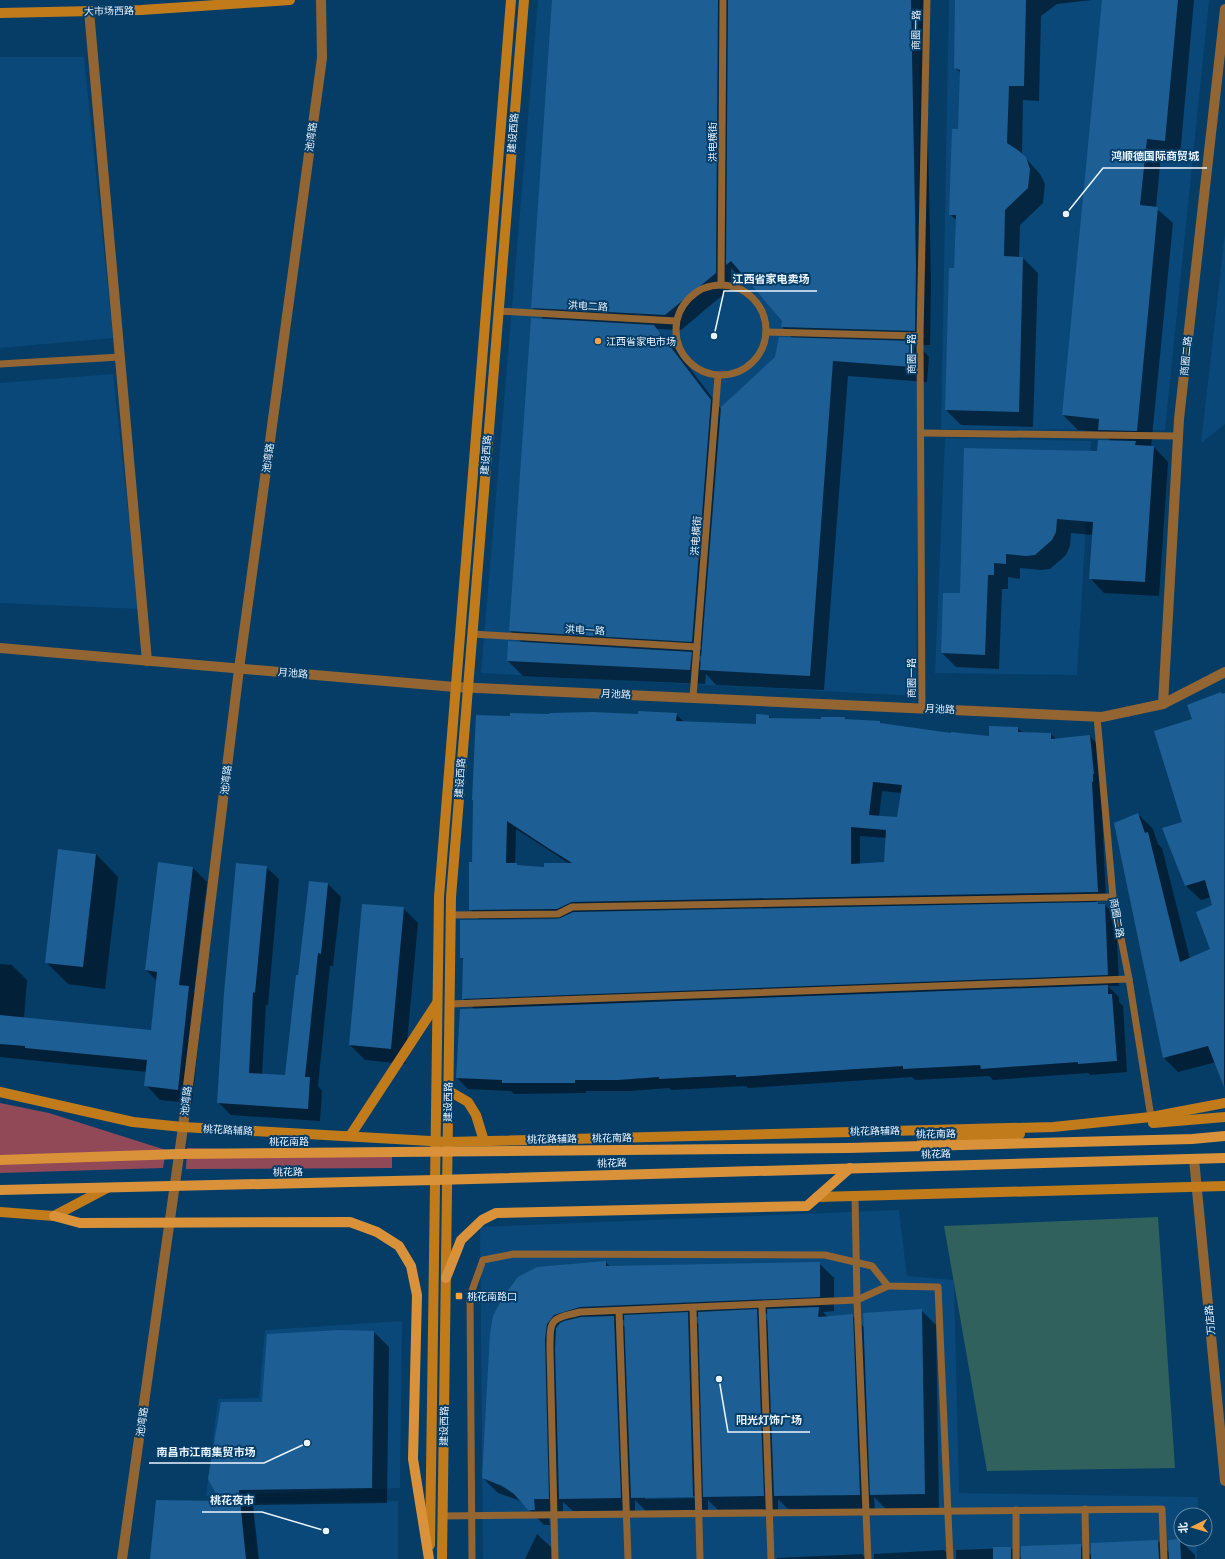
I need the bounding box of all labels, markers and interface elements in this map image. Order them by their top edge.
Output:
street label: 大市场西路 [84,4,134,18]
street label: 商圈一路 [909,10,923,50]
street label: 建设西路 [505,113,521,153]
street label: 池湾路 [302,121,320,153]
street label: 洪电横街 [706,122,719,162]
callout: 鸿顺德国际商贸城 [1103,145,1207,168]
text: 鸿顺德国际商贸城 [1111,149,1200,163]
callout: 江西省家电卖场 [724,268,817,291]
text: 江西省家电卖场 [733,272,810,286]
street label: 洪电二路 [568,298,608,314]
street label: 商圈一路 [905,334,918,374]
place label: 江西省家电市场 [606,335,676,348]
street label: 商圈二路 [1177,335,1195,377]
marker: 江西省家电市场 [593,336,603,346]
street label: 建设西路 [478,435,494,475]
street label: 池湾路 [259,442,277,474]
street label: 洪电横街 [688,516,704,556]
street label: 洪电一路 [565,622,605,638]
street label: 商圈一路 [905,658,918,698]
street label: 月池路 [277,665,309,681]
street label: 月池路 [601,687,631,701]
street label: 月池路 [925,702,955,716]
street label: 建设西路 [452,758,468,798]
street label: 池湾路 [218,764,234,796]
street label: 商圈二路 [1107,897,1127,939]
street label: 建设西路 [441,1082,455,1122]
street label: 池湾路 [178,1085,194,1117]
street label: 桃花路辅路 [203,1122,253,1138]
street label: 桃花路辅路 [850,1124,900,1138]
street label: 桃花南路 [916,1127,956,1141]
street label: 桃花南路 [592,1131,632,1145]
street label: 桃花路辅路 [527,1132,577,1146]
street label: 桃花南路 [269,1135,309,1148]
street label: 桃花路 [921,1147,951,1161]
street label: 桃花路 [597,1156,627,1170]
street label: 桃花路 [273,1165,303,1179]
place label: 桃花南路口 [467,1290,517,1303]
marker: 桃花南路口 [454,1291,464,1301]
street label: 万店路 [1202,1304,1218,1336]
street label: 池湾路 [133,1406,151,1438]
street label: 建设西路 [437,1406,451,1446]
callout: 阳光灯饰广场 [728,1409,810,1432]
text: 阳光灯饰广场 [736,1413,802,1427]
callout: 南昌市江南集贸市场 [149,1440,264,1463]
text: 南昌市江南集贸市场 [157,1445,256,1459]
callout: 桃花夜市 [202,1489,262,1512]
text: 桃花夜市 [210,1493,254,1507]
north arrow [1173,1507,1213,1547]
text: 北 [1176,1522,1190,1534]

